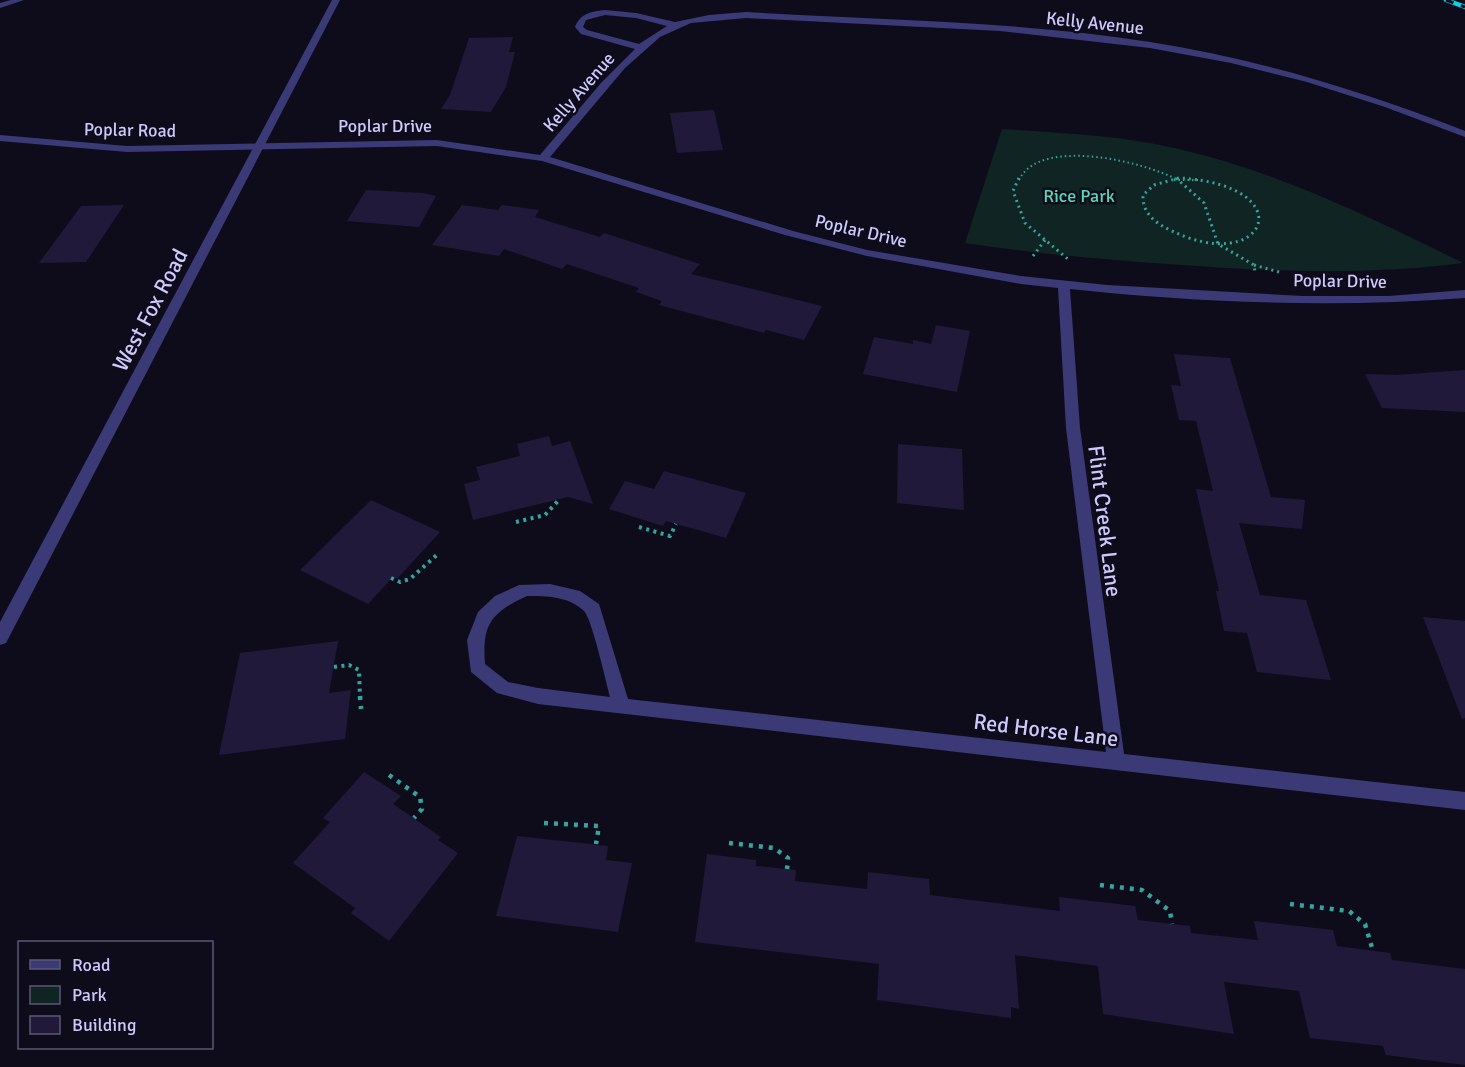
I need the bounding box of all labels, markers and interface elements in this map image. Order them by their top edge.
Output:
street label: Kelly Avenue [1045,7,1145,39]
street label: Kelly Avenue [538,48,620,136]
street label: Poplar Drive [338,115,432,137]
street label: Poplar Road [84,118,176,142]
park label: Rice Park [1043,185,1115,207]
street label: Poplar Drive [813,210,909,252]
street label: West Fox Road [106,244,194,376]
street label: Poplar Drive [1293,269,1387,293]
street label: Flint Creek Lane [1082,444,1128,598]
street label: Red Horse Lane [972,708,1120,752]
legend [18,941,213,1049]
text: Road [72,954,111,976]
text: Park [72,984,107,1006]
text: Building [72,1014,136,1036]

